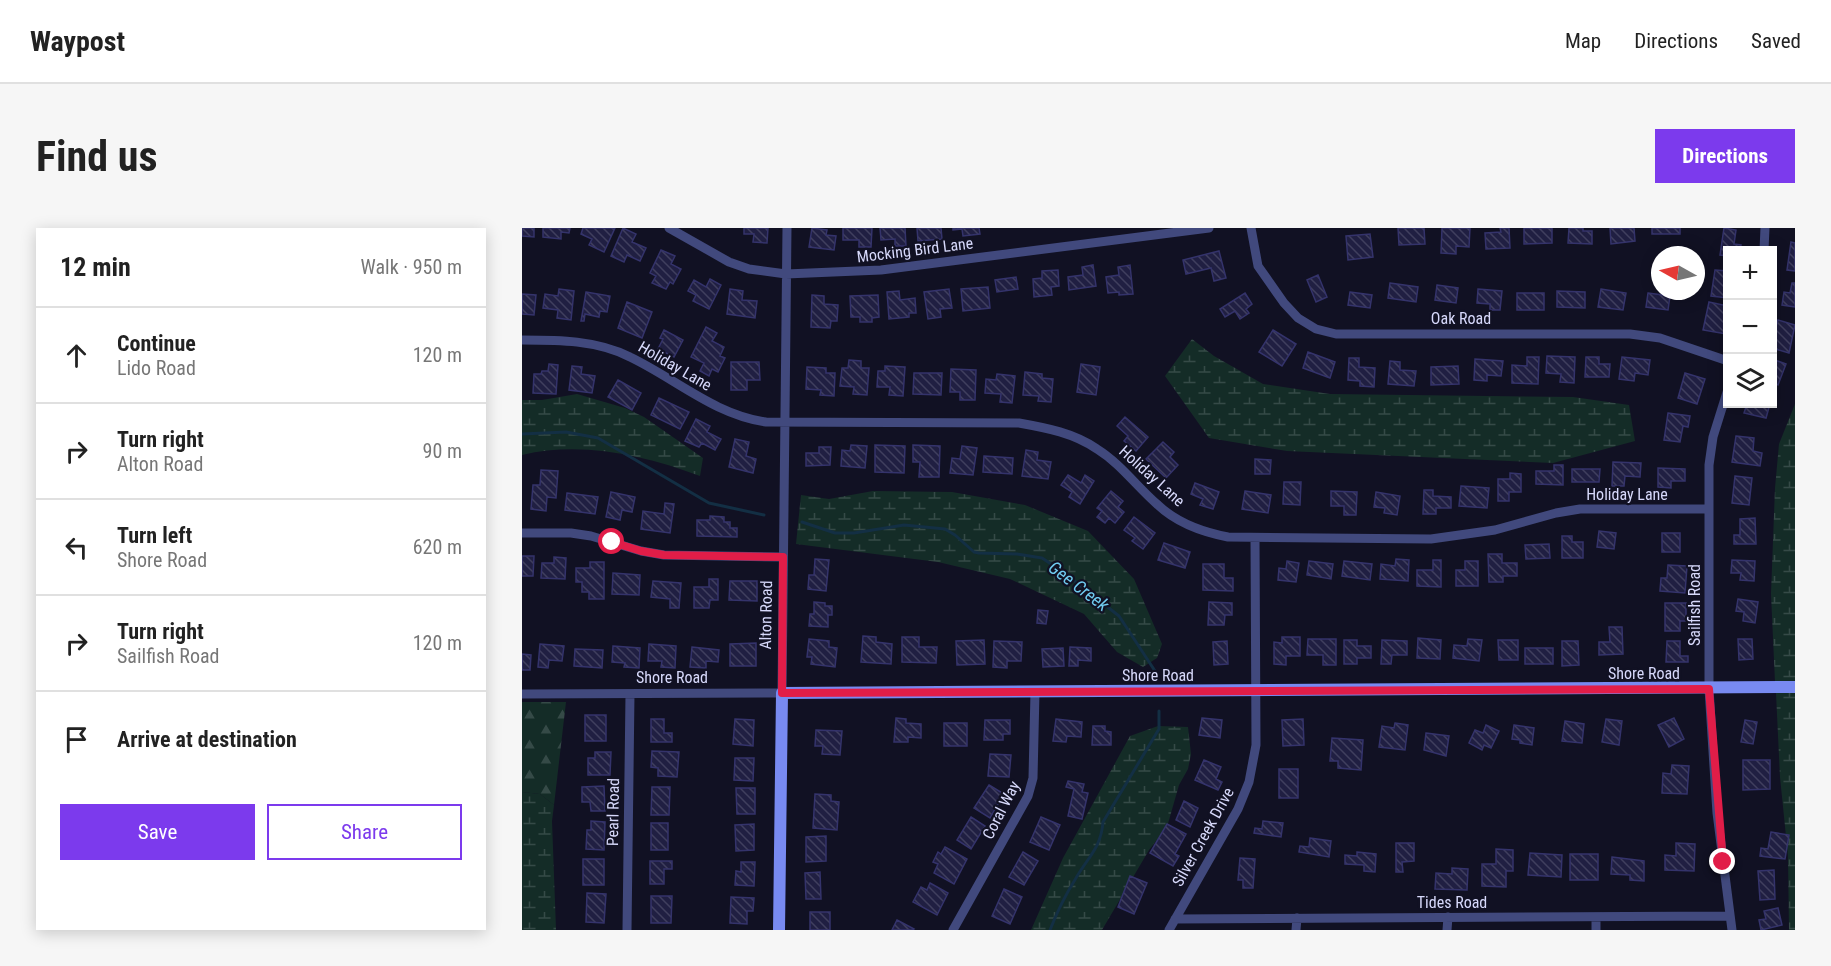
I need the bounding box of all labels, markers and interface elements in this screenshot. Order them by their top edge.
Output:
text: Waypost [30,25,125,58]
text: Map [1565,29,1601,53]
text: Directions [1634,29,1718,53]
text: Saved [1751,29,1801,53]
button: Directions [1655,129,1795,183]
text: Find us [36,132,157,181]
street label: Mocking Bird Lane [856,233,974,267]
north arrow [1651,246,1705,300]
map controls [1723,246,1777,408]
button: + [1723,246,1777,300]
text: 12 min [60,252,131,282]
text: Walk · 950 m [361,255,462,279]
button: − [1723,300,1777,354]
street label: Oak Road [1431,309,1491,328]
text: Continue [117,331,196,356]
street label: Holiday Lane [635,337,715,395]
icon: ahead [60,339,93,372]
text: 120 m [413,343,462,367]
button: layers [1723,354,1777,408]
text: Lido Road [117,356,196,380]
text: Turn right [117,427,204,452]
icon: right [60,435,93,468]
text: 90 m [423,439,462,463]
street label: Holiday Lane [1115,442,1189,510]
text: Alton Road [117,452,203,476]
street label: Holiday Lane [1586,485,1668,504]
text: Turn left [117,523,192,548]
route start [598,528,624,554]
icon: left [60,531,93,564]
text: 620 m [413,535,462,559]
text: Shore Road [117,548,207,572]
water label: Gee Creek [1045,557,1114,616]
street label: Sailfish Road [1685,564,1704,646]
street label: Alton Road [756,580,776,650]
text: Turn right [117,619,204,644]
icon: right [60,627,93,660]
text: 120 m [413,631,462,655]
text: Sailfish Road [117,644,219,668]
street label: Shore Road [1608,664,1680,683]
street label: Shore Road [1122,666,1194,685]
street label: Shore Road [636,668,708,687]
icon: arrive [60,723,93,756]
text: Arrive at destination [117,727,297,752]
street label: Coral Way [978,777,1024,842]
street label: Pearl Road [603,778,623,846]
street label: Silver Creek Drive [1168,784,1238,890]
button: Save [60,804,255,860]
button: Share [267,804,462,860]
route end [1709,848,1735,874]
street label: Tides Road [1417,893,1487,912]

